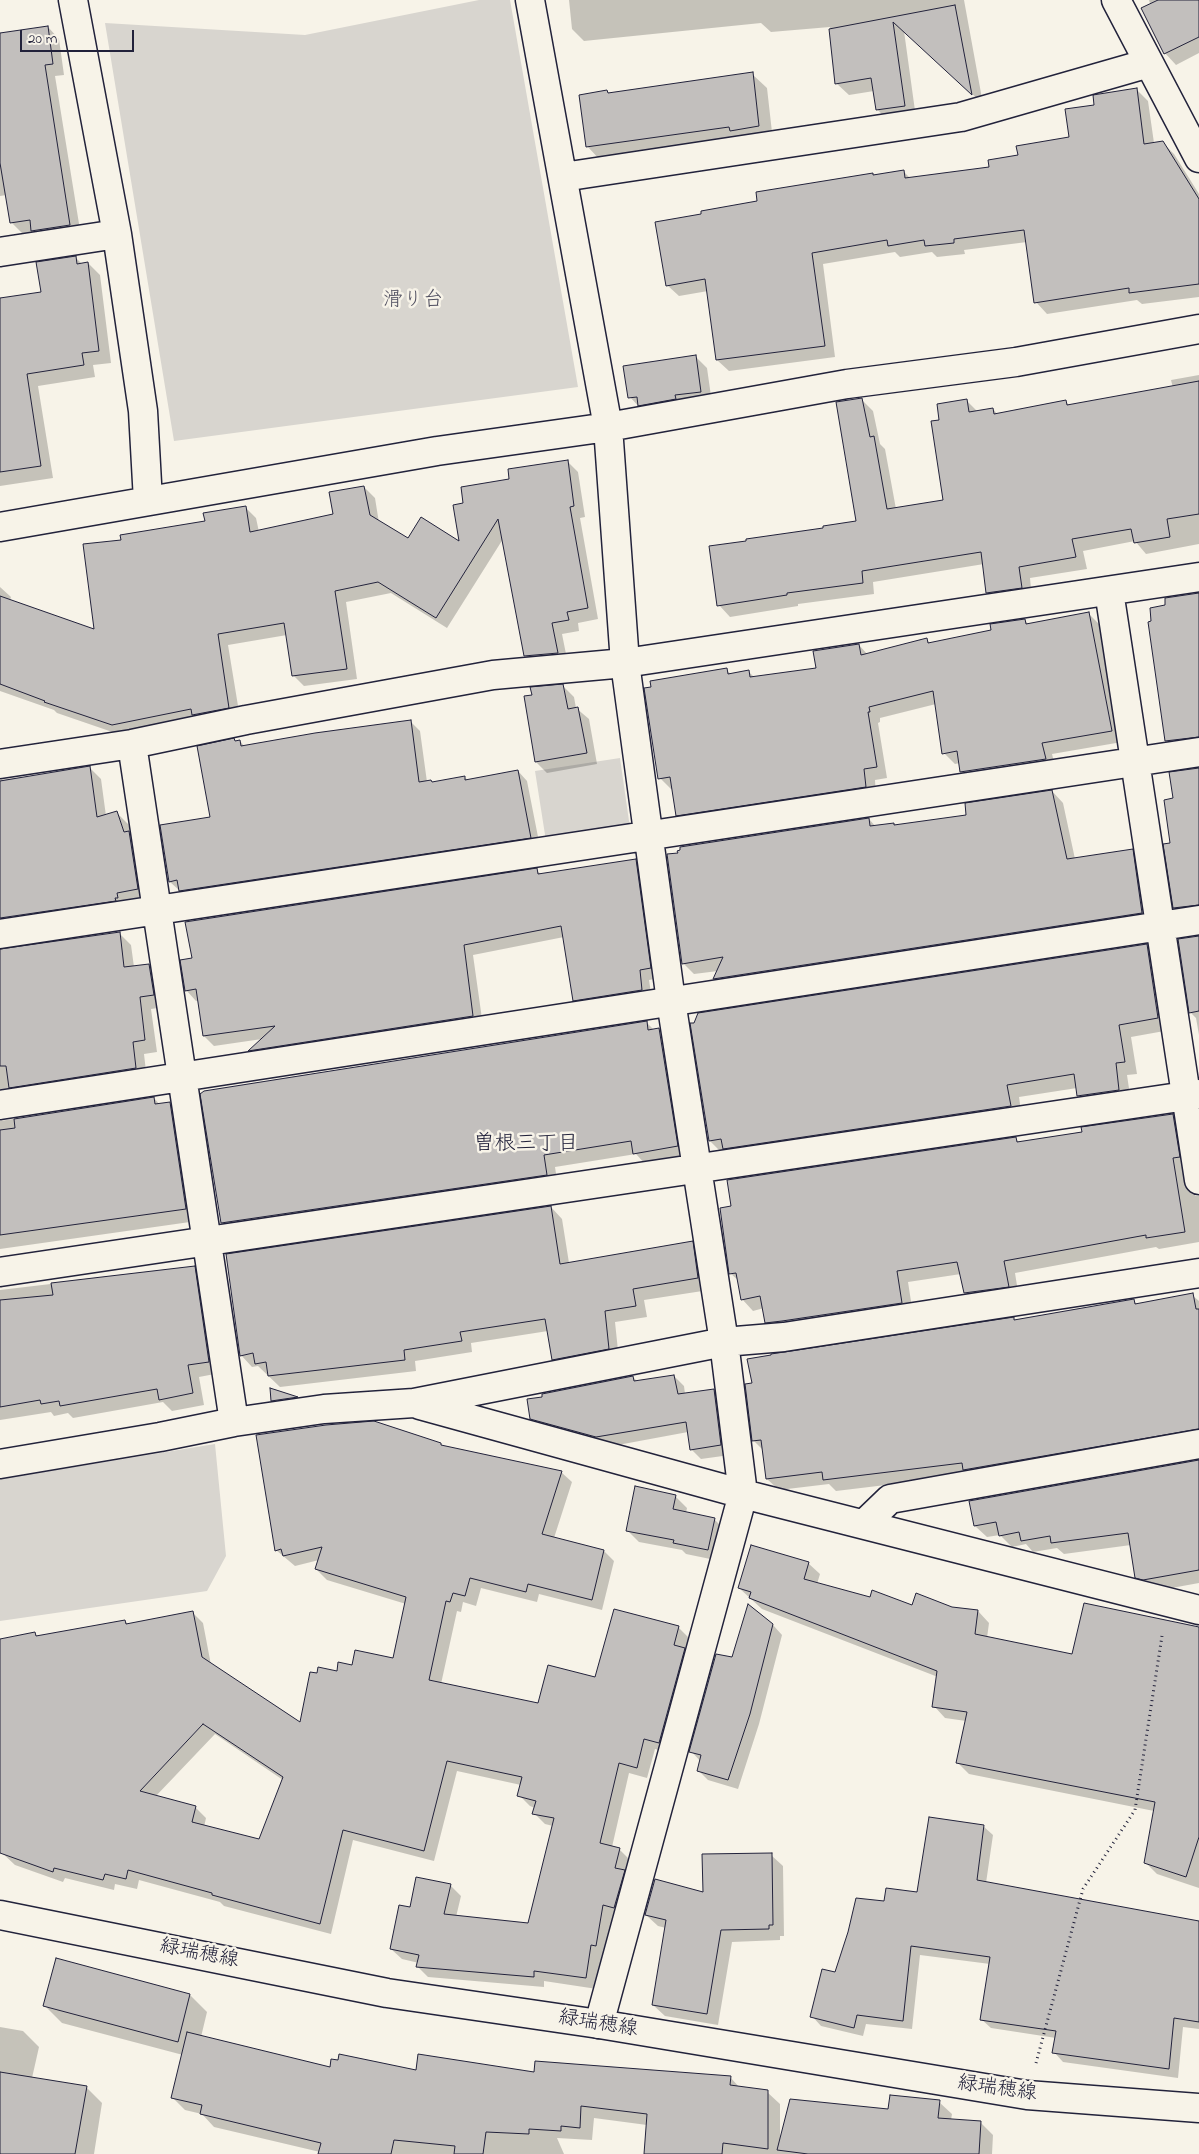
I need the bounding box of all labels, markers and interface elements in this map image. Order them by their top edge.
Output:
scale bar [22,20,136,52]
text: 20 m [28,28,57,50]
park label: 滑り台 [383,290,443,314]
district label: 曽根三丁目 [474,1133,578,1159]
street label: 緑瑞穂線 [157,1936,241,1974]
street label: 緑瑞穂線 [557,2007,639,2043]
street label: 緑瑞穂線 [956,2073,1038,2107]

